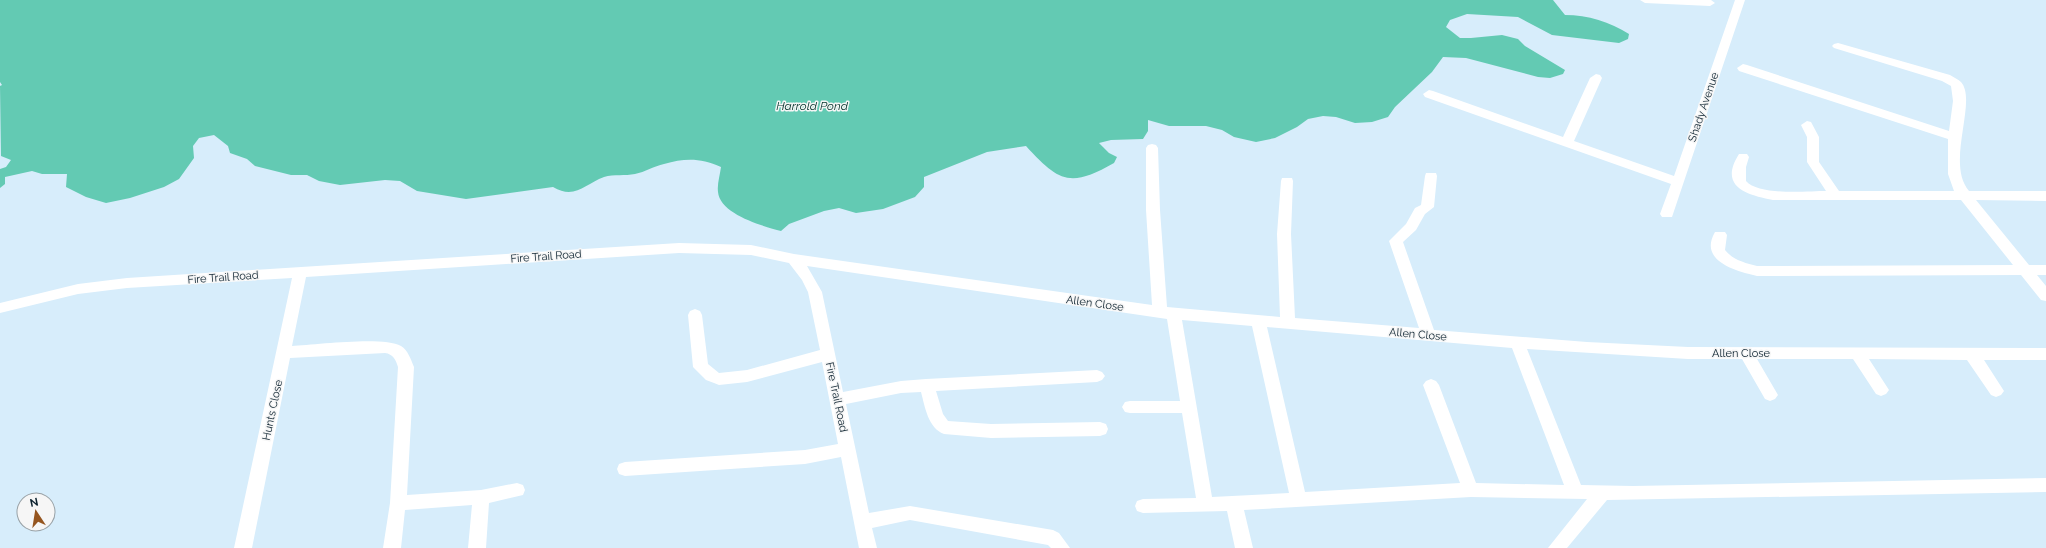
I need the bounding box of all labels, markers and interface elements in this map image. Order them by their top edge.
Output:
street label: Shady Avenue [1685,70,1722,144]
water label: Harrold Pond [776,99,849,113]
street label: Fire Trail Road [510,248,582,265]
street label: Fire Trail Road [187,269,259,286]
street label: Allen Close [1065,293,1125,314]
street label: Allen Close [1389,325,1448,344]
street label: Allen Close [1712,347,1771,360]
street label: Fire Trail Road [823,361,850,433]
street label: Hunts Close [260,378,285,442]
north arrow [16,492,56,532]
text: N [29,495,39,510]

